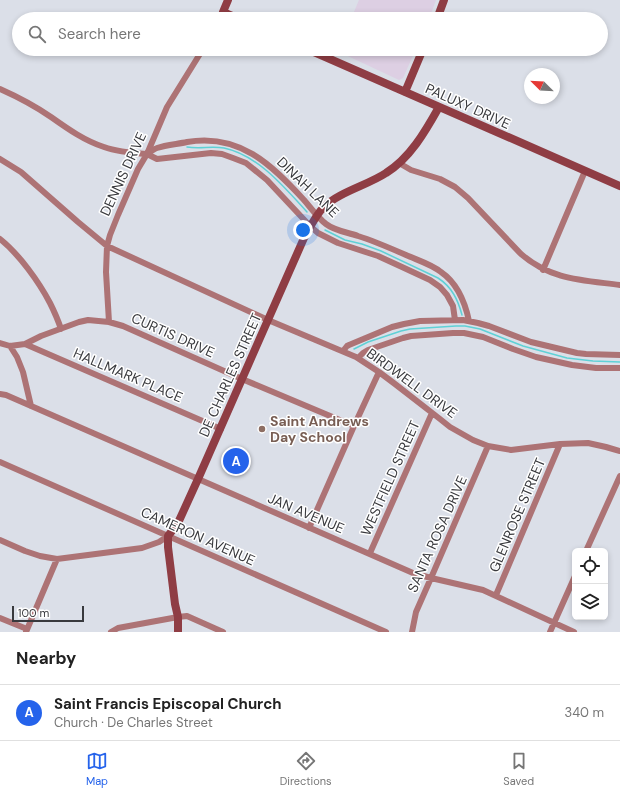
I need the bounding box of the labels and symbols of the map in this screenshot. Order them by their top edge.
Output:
north arrow [524,68,560,104]
street label: PALUXY DRIVE [423,79,513,133]
street label: DENNIS DRIVE [96,129,150,219]
street label: DINAH LANE [273,153,343,221]
your location [293,220,313,240]
street label: CURTIS DRIVE [129,309,217,361]
street label: DE CHARLES STREET [195,310,265,440]
street label: HALLMARK PLACE [71,344,185,406]
street label: BIRDWELL DRIVE [363,344,461,422]
place label: Saint Andrews Day School [270,412,369,446]
street label: WESTFIELD STREET [356,417,424,538]
marker: Saint Andrews Day School [257,424,267,434]
pin: A [223,446,249,476]
street label: GLENROSE STREET [485,455,549,575]
street label: SANTA ROSA DRIVE [403,473,471,595]
street label: JAN AVENUE [265,489,347,537]
street label: CAMERON AVENUE [138,503,258,569]
scale bar [12,604,84,623]

